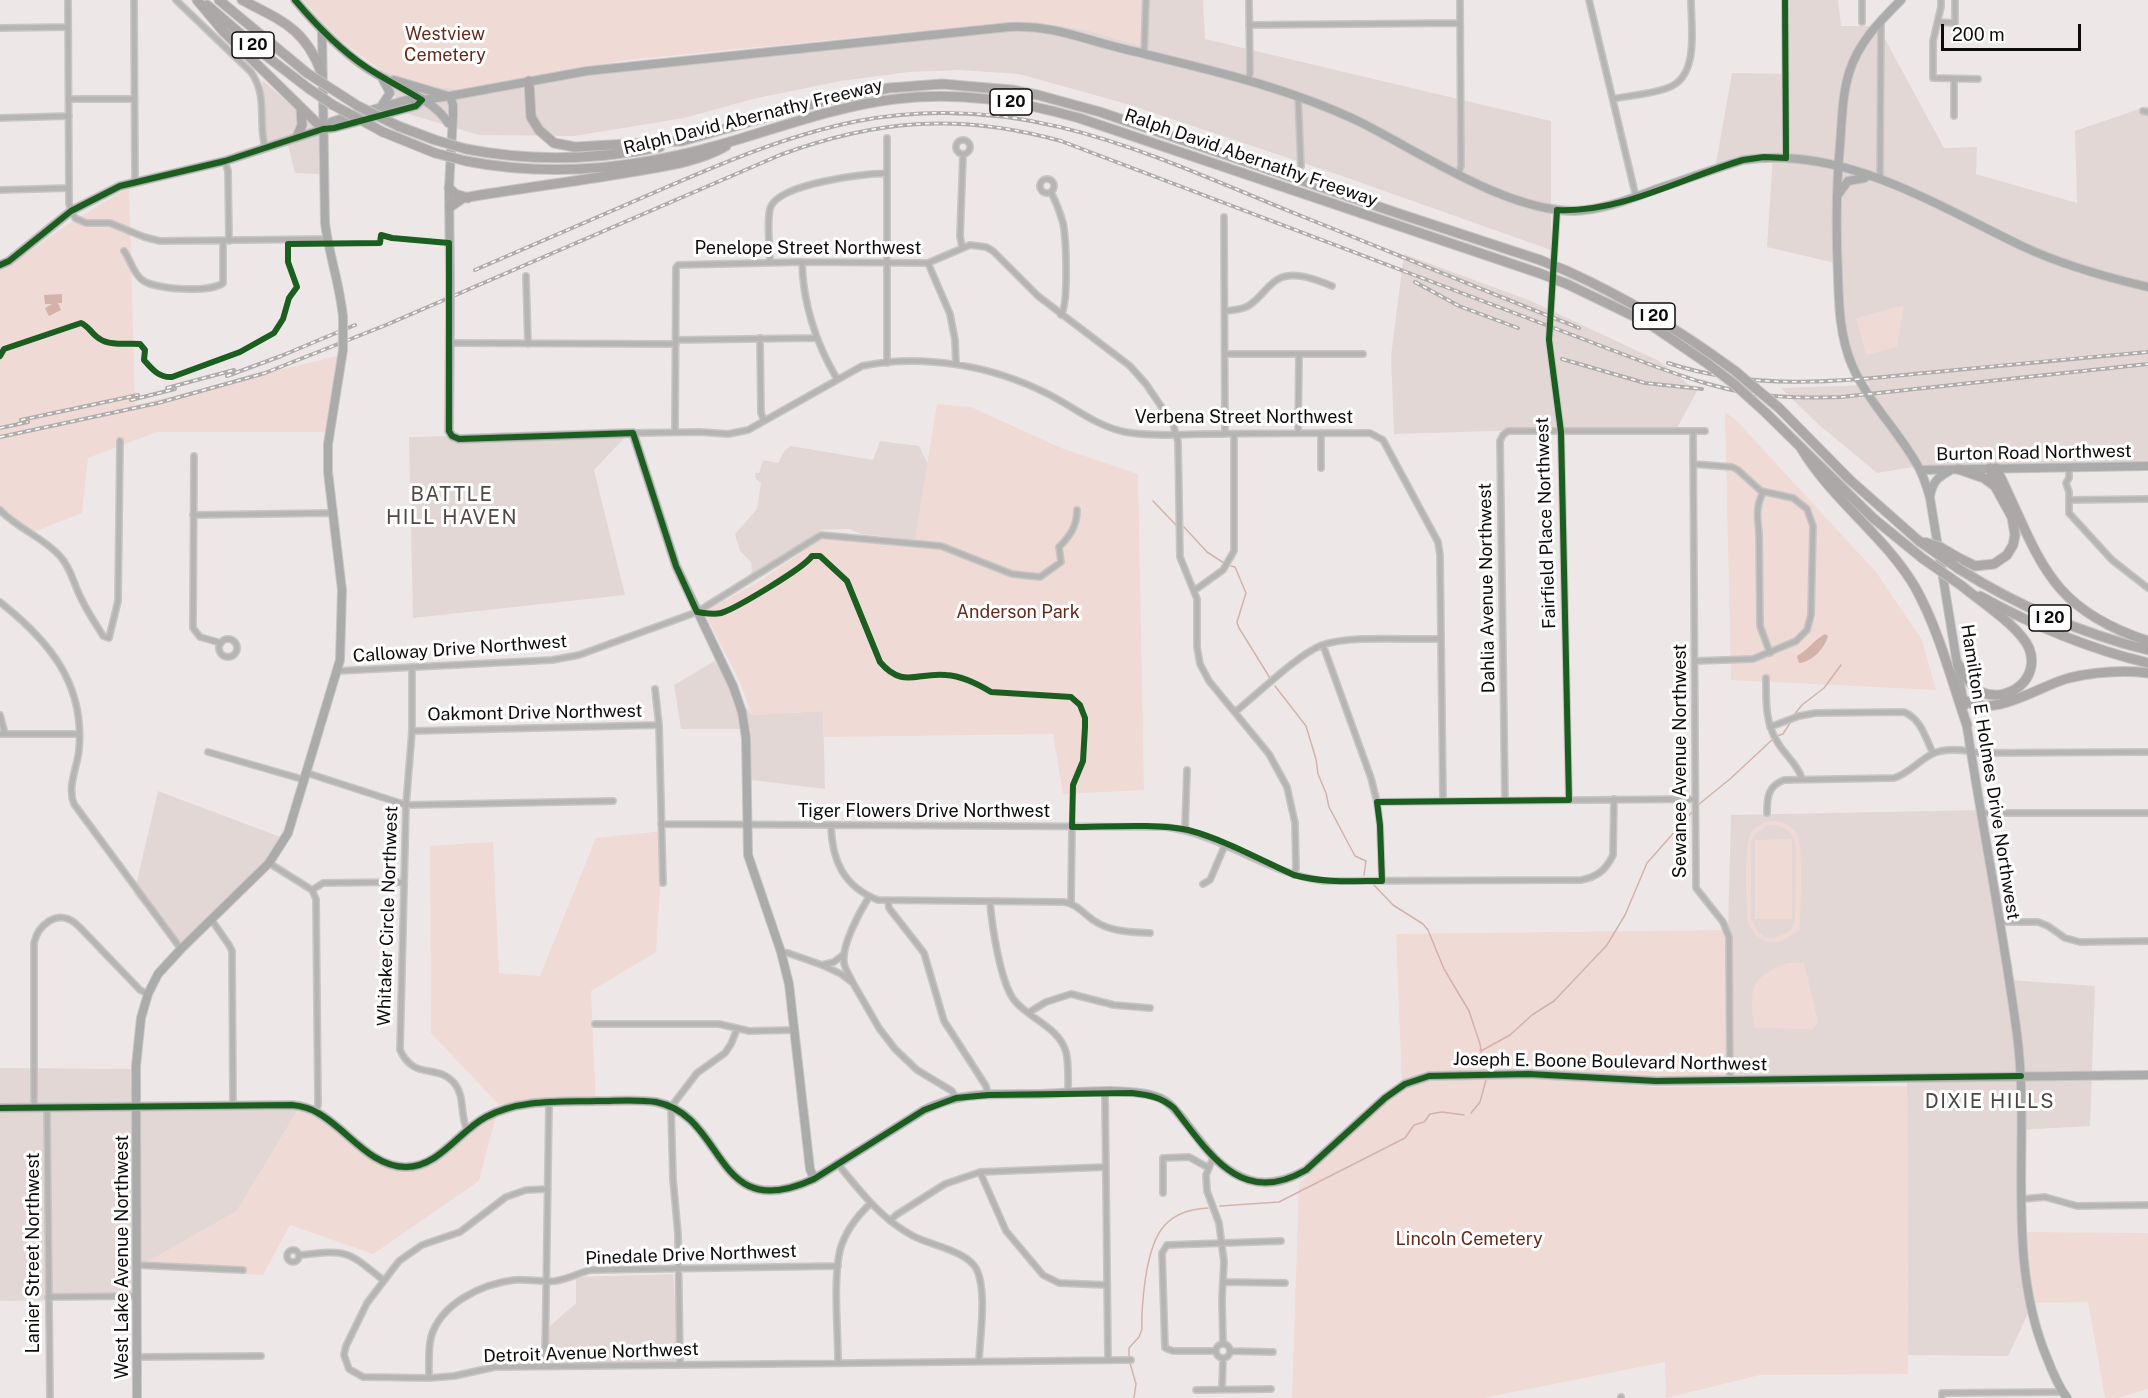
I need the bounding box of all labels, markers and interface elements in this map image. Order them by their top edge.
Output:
scale bar [1944,12,2084,50]
park label: Westview Cemetery [404,23,486,66]
text: 200 m [1952,24,2005,45]
road number: I 20 [232,32,274,58]
street label: Ralph David Abernathy Freeway [621,74,885,160]
road number: I 20 [990,89,1032,115]
street label: Ralph David Abernathy Freeway [1122,104,1380,212]
street label: Penelope Street Northwest [695,237,921,259]
road number: I 20 [1633,303,1675,329]
street label: Verbena Street Northwest [1135,406,1353,428]
street label: Fairfield Place Northwest [1532,417,1560,629]
street label: Burton Road Northwest [1936,440,2132,466]
district label: BATTLE HILL HAVEN [386,483,518,530]
street label: Dahlia Avenue Northwest [1474,483,1500,693]
park label: Anderson Park [956,601,1080,623]
road number: I 20 [2029,605,2071,631]
street label: Hamilton E Holmes Drive Northwest [1956,623,2024,921]
street label: Calloway Drive Northwest [352,631,568,667]
street label: Sewanee Avenue Northwest [1669,644,1691,878]
street label: Oakmont Drive Northwest [427,700,643,726]
street label: Tiger Flowers Drive Northwest [798,800,1050,822]
street label: Whitaker Circle Northwest [373,805,403,1027]
street label: Joseph E. Boone Boulevard Northwest [1453,1048,1767,1076]
district label: DIXIE HILLS [1925,1090,2055,1114]
street label: West Lake Avenue Northwest [111,1135,133,1379]
street label: Lanier Street Northwest [22,1153,44,1353]
park label: Lincoln Cemetery [1395,1228,1543,1250]
street label: Pinedale Drive Northwest [585,1241,797,1269]
street label: Detroit Avenue Northwest [483,1338,699,1368]

